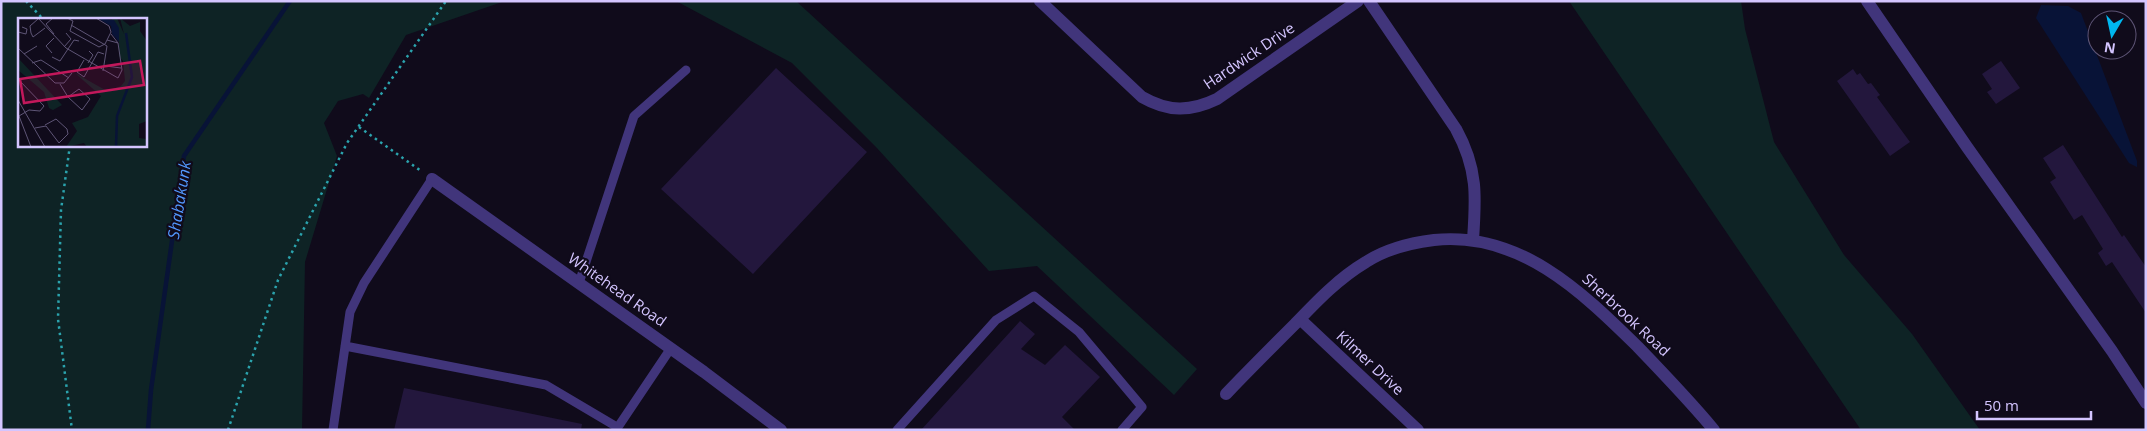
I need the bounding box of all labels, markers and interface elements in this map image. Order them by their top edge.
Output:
north arrow [2087,10,2137,60]
street label: Hardwick Drive [1199,17,1298,93]
inset map [18,18,146,146]
text: N [2103,38,2117,59]
water label: Shabakunk [162,158,196,241]
street label: Whitehead Road [565,248,671,330]
street label: Sherbrook Road [1579,268,1675,360]
street label: Kilmer Drive [1332,326,1409,399]
scale bar [1977,388,2091,420]
text: 50 m [1984,395,2019,415]

